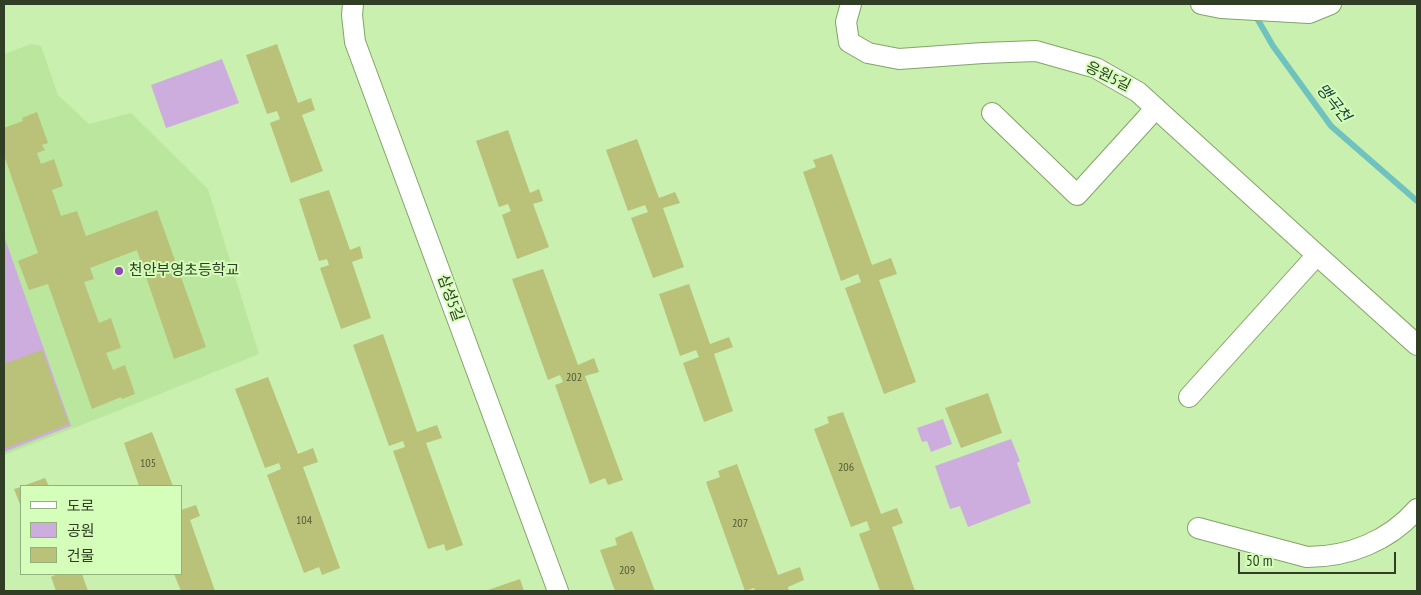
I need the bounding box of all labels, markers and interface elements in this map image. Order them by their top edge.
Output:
street label: 응원5길 [1082,58,1134,96]
water label: 맹곡천 [1312,80,1354,126]
place label: 천안부영초등학교 [129,262,239,280]
marker: 천안부영초등학교 [113,265,125,277]
street label: 삼성5길 [433,272,467,324]
house number: 202 [566,371,582,385]
house number: 105 [140,457,156,471]
house number: 206 [838,461,854,475]
legend [20,485,182,575]
text: 도로 [67,496,95,515]
house number: 104 [296,514,312,528]
house number: 207 [732,517,748,531]
text: 공원 [67,521,95,540]
scale bar [1241,542,1398,574]
text: 건물 [67,546,95,565]
text: 50 m [1246,551,1272,570]
house number: 209 [619,564,635,578]

